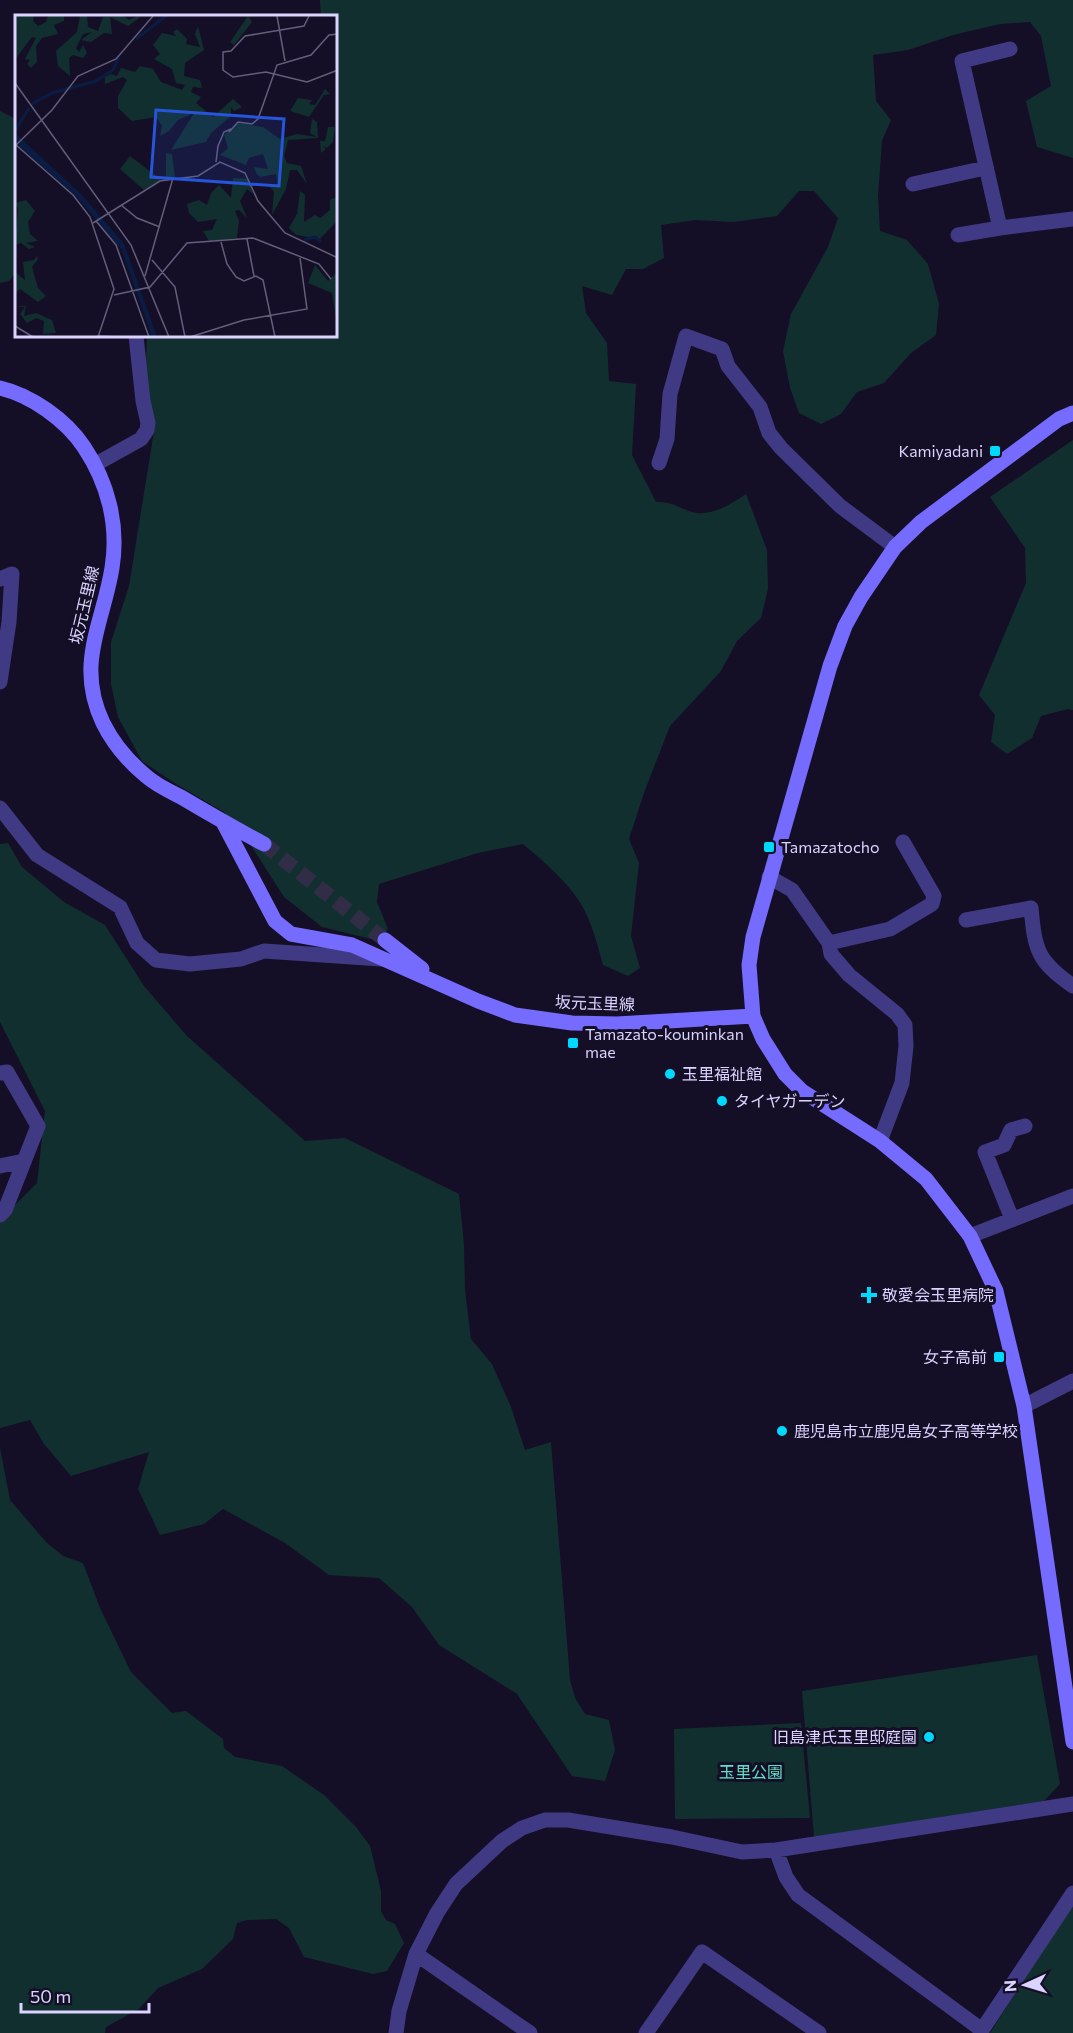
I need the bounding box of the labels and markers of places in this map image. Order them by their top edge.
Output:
place label: Kamiyadani [898,441,983,460]
marker: Kamiyadani [988,444,1002,458]
place label: Tamazatocho [781,837,880,856]
marker: Tamazatocho [762,840,776,854]
place label: Tamazato-kouminkan mae [585,1024,744,1061]
marker: Tamazato-kouminkan mae [566,1036,580,1050]
place label: 玉里福祉館 [682,1064,762,1083]
marker: 玉里福祉館 [663,1067,677,1081]
place label: タイヤガーデン [734,1091,846,1110]
marker: タイヤガーデン [715,1094,729,1108]
place label: 敬愛会玉里病院 [882,1285,994,1304]
marker: 敬愛会玉里病院 [860,1286,878,1304]
place label: 女子高前 [923,1347,987,1366]
marker: 女子高前 [992,1350,1006,1364]
place label: 鹿児島市立鹿児島女子高等学校 [794,1421,1018,1440]
marker: 鹿児島市立鹿児島女子高等学校 [775,1424,789,1438]
place label: 旧島津氏玉里邸庭園 [773,1727,917,1746]
marker: 旧島津氏玉里邸庭園 [922,1730,936,1744]

